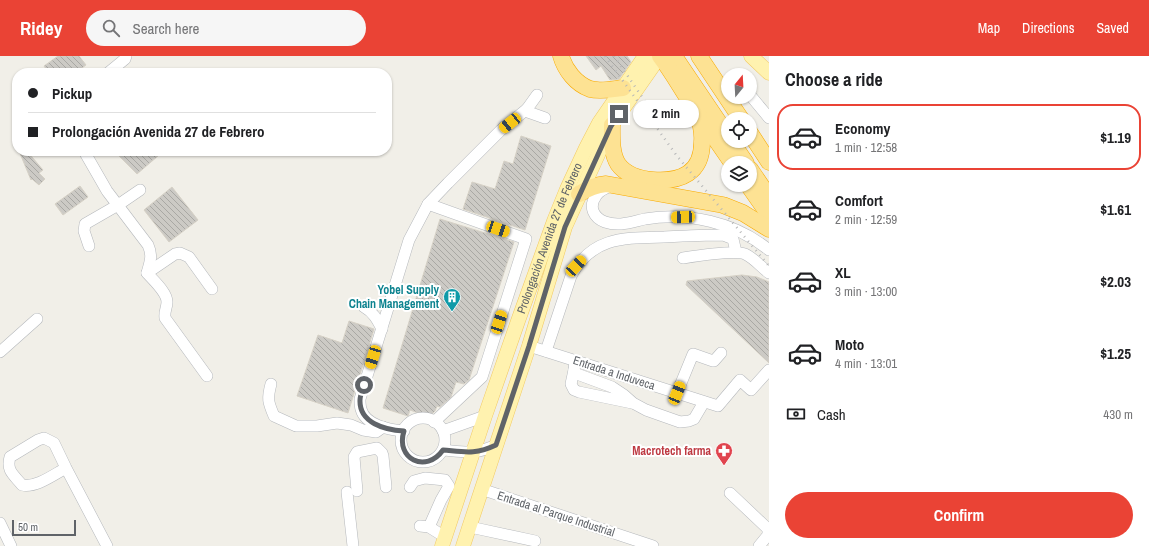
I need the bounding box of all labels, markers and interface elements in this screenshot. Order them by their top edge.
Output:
search box [86,10,366,46]
text: Ridey [20,15,62,41]
icon: search [100,17,122,39]
text: Search here [132,18,199,39]
text: Map [978,19,1000,37]
text: Directions [1022,19,1074,37]
text: Saved [1096,19,1129,37]
text: Choose a ride [785,67,883,92]
north arrow [721,68,757,104]
map controls [721,68,757,192]
text: Pickup [52,83,92,104]
callout: 2 min [633,100,699,128]
route end [610,105,628,123]
text: 2 min [652,105,680,122]
car [497,111,523,135]
button: locate [721,112,757,148]
text: Economy [835,118,890,139]
icon: car [787,119,823,155]
text: Prolongación Avenida 27 de Febrero [52,121,264,142]
text: $1.19 [1100,127,1131,148]
text: 1 min · 12:58 [835,139,897,156]
button: layers [721,156,757,192]
street label: Prolongación Avenida 27 de Febrero [513,160,586,316]
text: Comfort [835,190,883,211]
icon: car [787,191,823,227]
text: $1.61 [1100,199,1131,220]
car [671,211,695,223]
text: 2 min · 12:59 [835,211,897,228]
car [485,219,511,239]
car [563,253,589,279]
text: XL [835,262,851,283]
icon: car [787,263,823,299]
text: $2.03 [1100,271,1131,292]
place label: Yobel Supply Chain Management [349,282,440,312]
text: 3 min · 13:00 [835,283,897,300]
building icon: Yobel Supply Chain Management [442,287,462,312]
car [490,309,508,335]
text: Moto [835,334,864,355]
icon: car [787,335,823,371]
text: $1.25 [1100,343,1131,364]
car [364,344,382,370]
street label: Entrada a Induveca [571,352,658,394]
text: 4 min · 13:01 [835,355,897,372]
route start [355,376,373,394]
car [667,380,687,406]
icon: cash [785,403,807,425]
text: Cash [817,404,846,425]
text: 430 m [1103,406,1133,423]
pharmacy icon: Macrotech farma [714,441,734,466]
place label: Macrotech farma [632,443,712,459]
street label: Entrada al Parque Industrial [495,487,617,541]
button: Confirm [785,492,1133,538]
scale bar [12,518,76,537]
text: 50 m [18,520,38,534]

